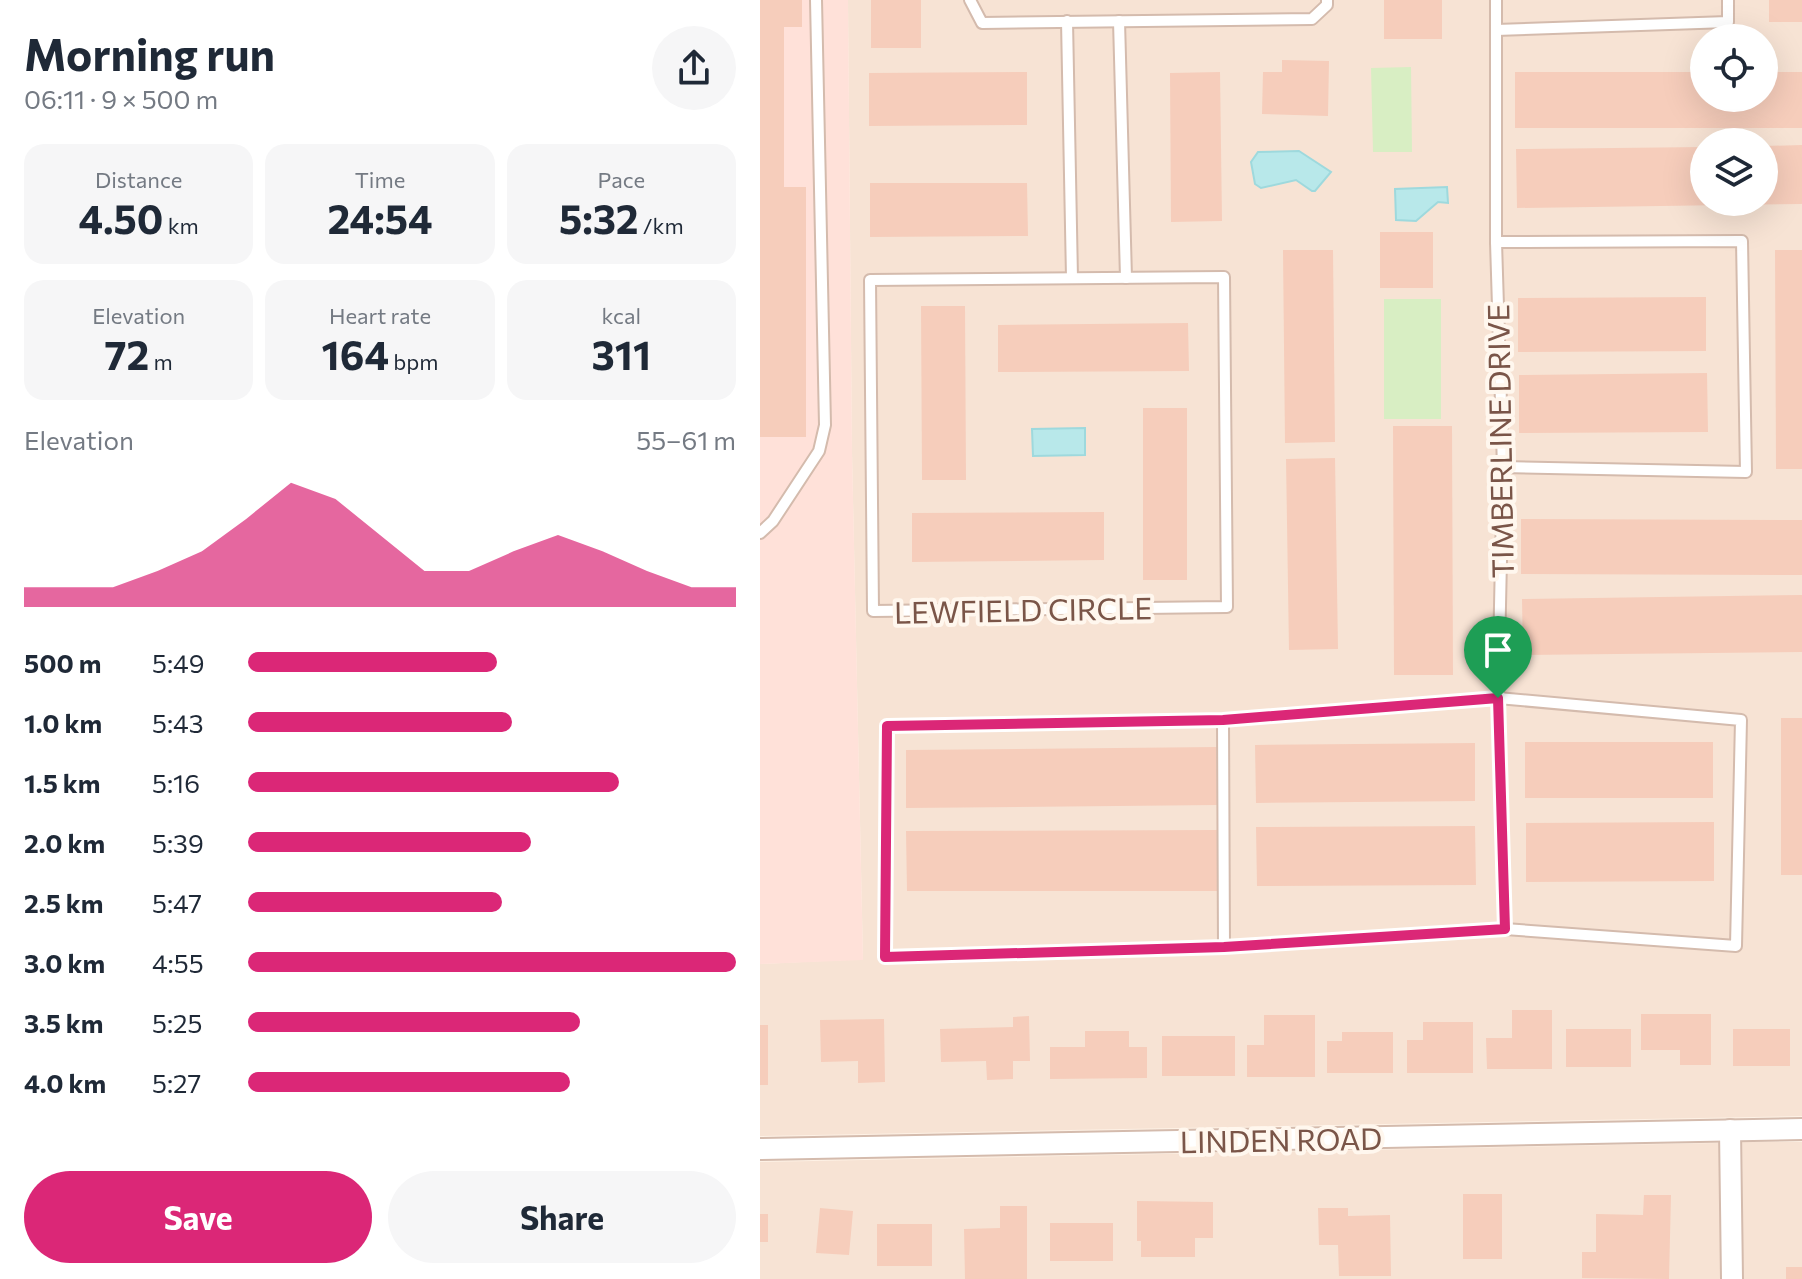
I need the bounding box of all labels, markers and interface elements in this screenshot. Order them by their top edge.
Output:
map controls [1690,24,1778,216]
button: locate [1690,24,1778,112]
text: Morning run [24,26,275,80]
button: share [652,26,736,110]
text: 06:11 · 9 × 500 m [24,83,218,114]
button: layers [1690,128,1778,216]
text: Distance [95,166,182,193]
text: Time [355,166,405,193]
text: Pace [597,166,645,193]
text: 4.50 [79,193,163,242]
text: 24:54 [327,193,433,242]
text: 5:32 [559,193,639,242]
text: km [163,212,199,239]
text: /km [639,212,684,239]
text: Elevation [92,302,185,329]
text: Heart rate [329,302,431,329]
text: kcal [602,302,641,329]
street label: TIMBERLINE DRIVE [1478,304,1520,578]
text: 72 [105,329,149,378]
text: 164 [322,329,389,378]
text: 311 [592,329,651,378]
text: m [149,348,173,375]
text: bpm [389,348,438,375]
text: Elevation [24,424,134,455]
text: 55–61 m [636,424,736,455]
street label: LEWFIELD CIRCLE [894,588,1152,630]
pin [1464,616,1532,698]
icon: arrive [1476,628,1520,672]
text: 500 m [24,647,101,678]
text: 5:49 [152,647,204,678]
text: 1.0 km [24,707,102,738]
text: 5:43 [152,707,204,738]
text: 1.5 km [24,767,100,798]
text: 5:16 [152,767,200,798]
text: 2.0 km [24,827,105,858]
text: 5:39 [152,827,204,858]
text: 2.5 km [24,887,103,918]
text: 5:47 [152,887,202,918]
text: 3.0 km [24,947,105,978]
text: 4:55 [152,947,204,978]
text: 3.5 km [24,1007,103,1038]
text: 5:25 [152,1007,202,1038]
text: 4.0 km [24,1067,106,1098]
text: 5:27 [152,1067,201,1098]
street label: LINDEN ROAD [1179,1119,1383,1159]
button: Save [24,1171,372,1263]
button: Share [388,1171,736,1263]

